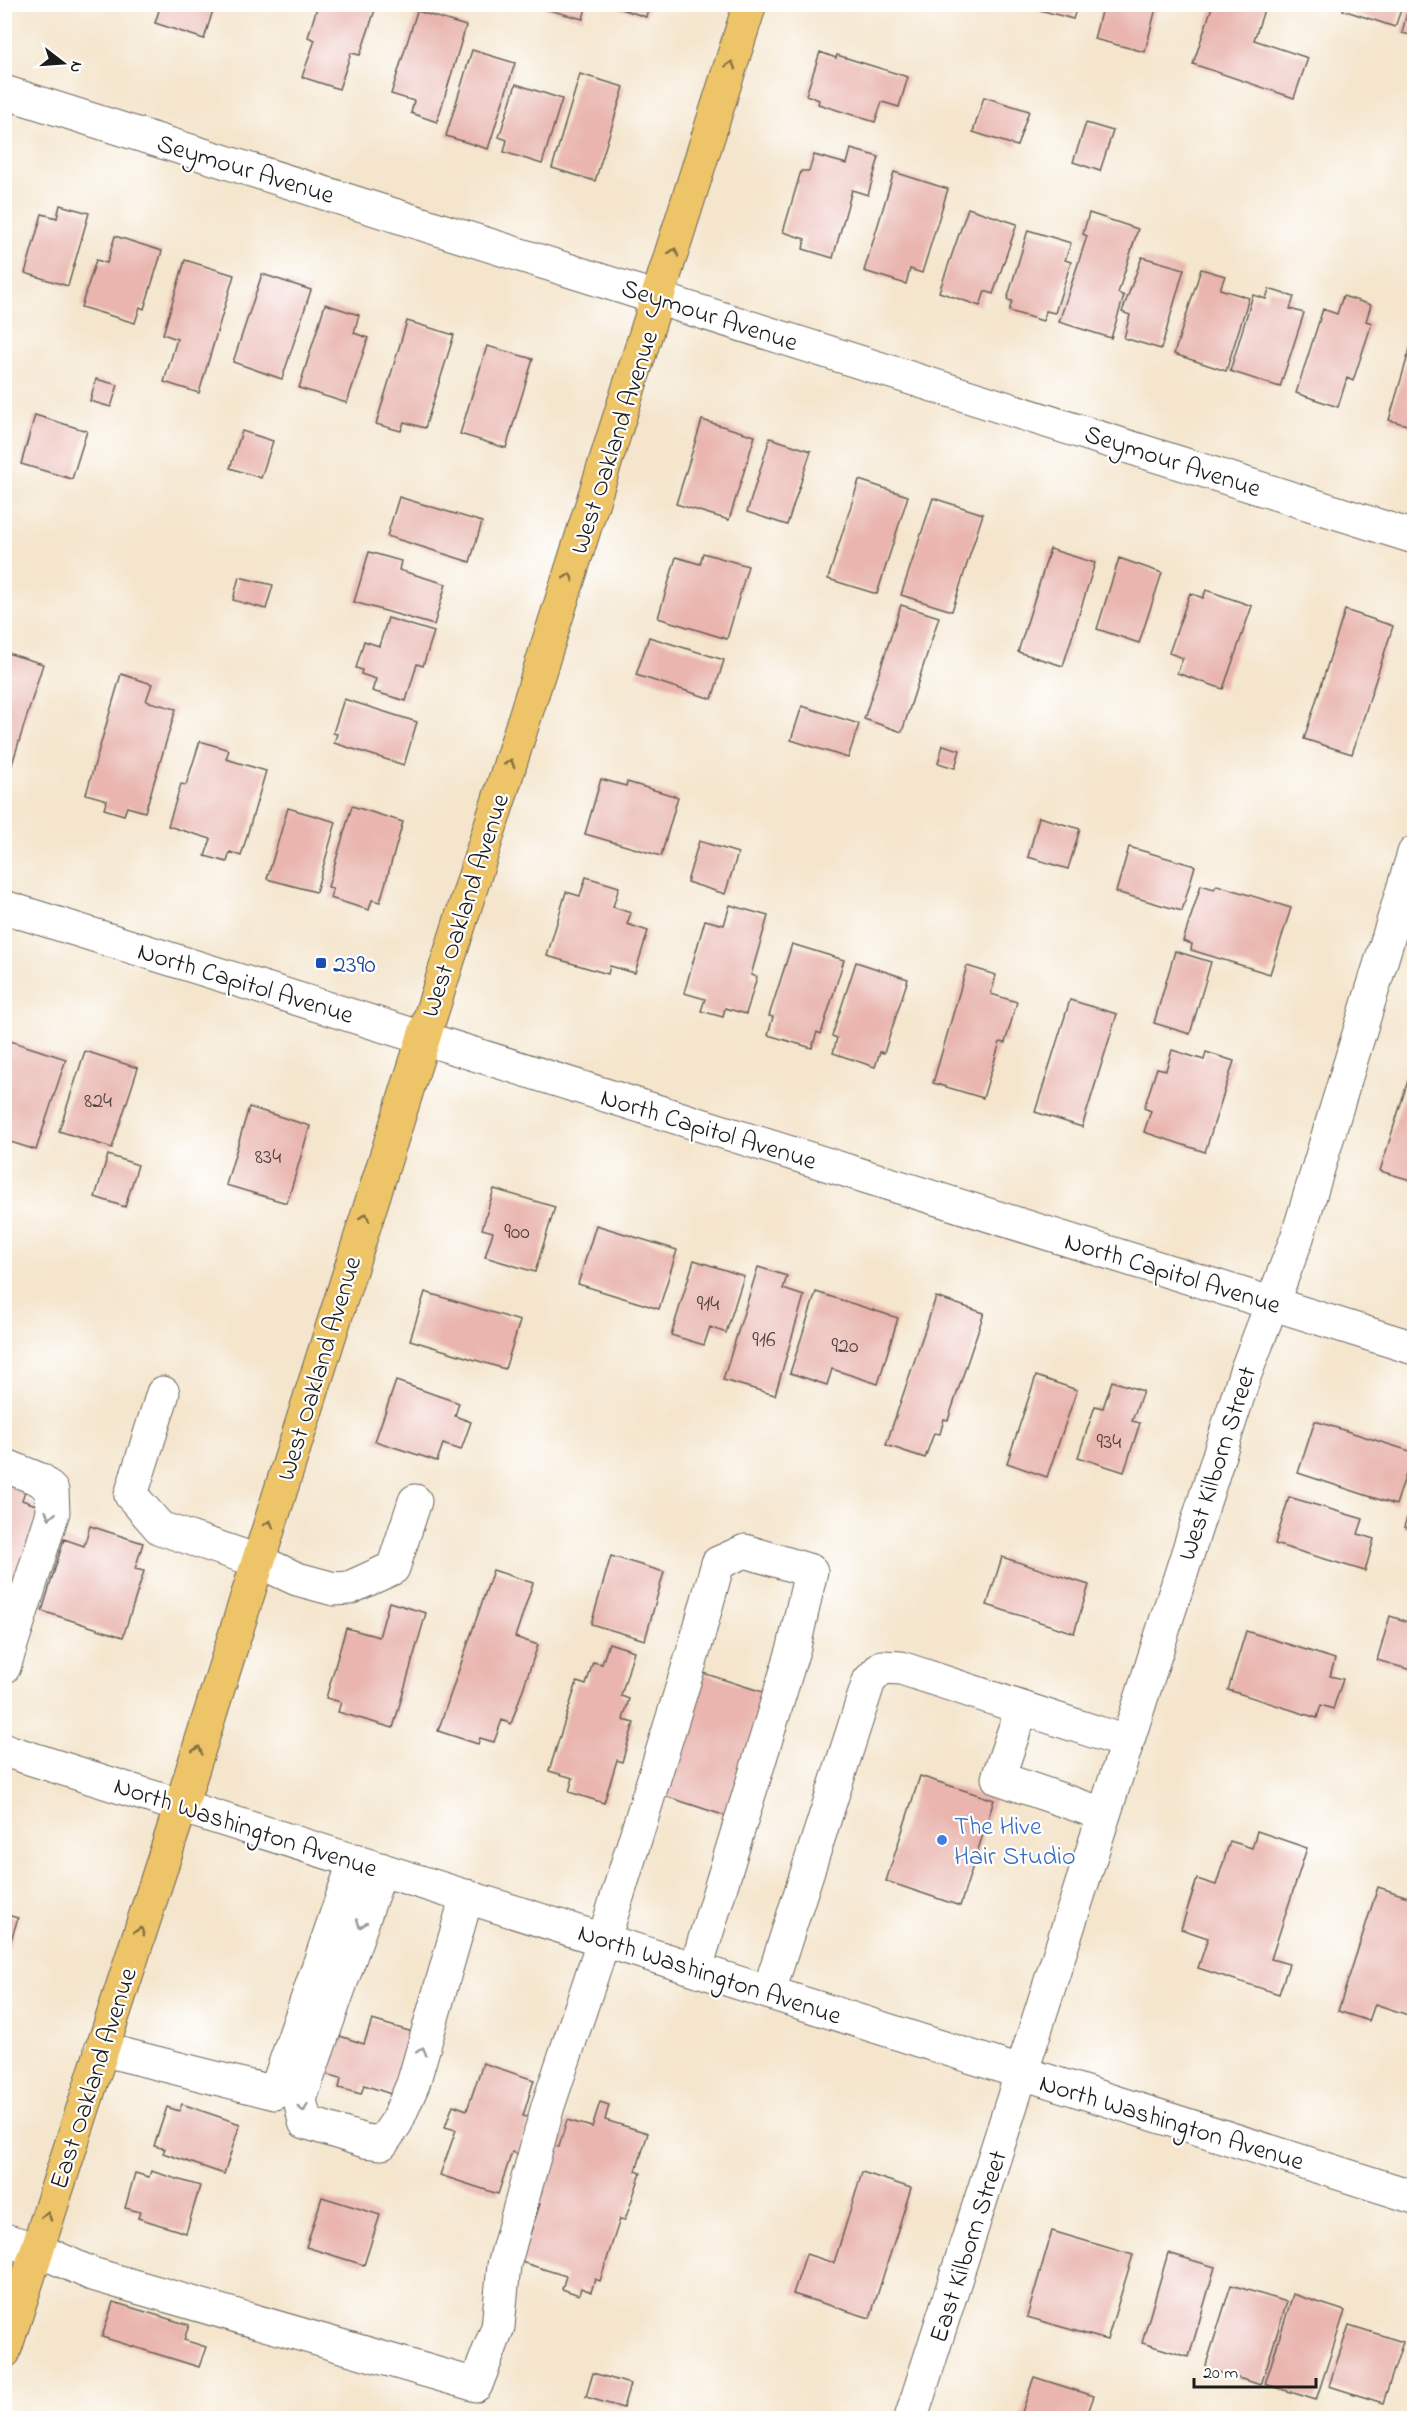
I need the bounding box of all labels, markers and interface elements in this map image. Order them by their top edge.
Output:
north arrow [33,33,93,93]
text: N [62,58,88,76]
one-way arrow [724,60,736,71]
street label: Seymour Avenue [152,126,339,216]
one-way arrow [666,247,679,258]
street label: Seymour Avenue [616,270,803,363]
street label: West Oakland Avenue [562,326,670,560]
street label: Seymour Avenue [1079,416,1266,509]
one-way arrow [562,572,575,583]
one-way arrow [503,758,515,769]
street label: West Oakland Avenue [413,789,521,1023]
street label: North Capitol Avenue [132,934,358,1036]
place label: 2390 [333,947,376,985]
marker: 2390 [314,956,328,970]
street label: North Capitol Avenue [595,1080,821,1182]
house number: 824 [84,1086,112,1118]
house number: 834 [255,1142,281,1174]
one-way arrow [358,1212,370,1223]
house number: 900 [504,1217,530,1249]
street label: North Capitol Avenue [1059,1224,1285,1326]
street label: West Oakland Avenue [269,1252,373,1486]
house number: 914 [697,1289,719,1321]
house number: 916 [752,1325,776,1357]
house number: 920 [831,1331,859,1363]
street label: West Kilborn Street [1170,1362,1268,1566]
house number: 934 [1097,1427,1121,1459]
one-way arrow [45,1510,57,1520]
one-way arrow [262,1519,274,1530]
one-way arrow [191,1745,204,1756]
street label: North Washington Avenue [108,1768,382,1890]
place label: The Hive Hair Studio [954,1809,1075,1877]
marker: The Hive Hair Studio [935,1833,949,1847]
street label: North Washington Avenue [572,1915,846,2037]
one-way arrow [355,1918,368,1929]
one-way arrow [133,1926,145,1937]
street label: East Oakland Avenue [41,1963,149,2195]
one-way arrow [415,2046,427,2057]
street label: North Washington Avenue [1034,2065,1309,2182]
one-way arrow [296,2103,309,2113]
street label: East Kilborn Street [921,2146,1019,2348]
one-way arrow [40,2211,52,2222]
scale bar [1194,2351,1316,2389]
text: 20 m [1203,2361,1238,2387]

